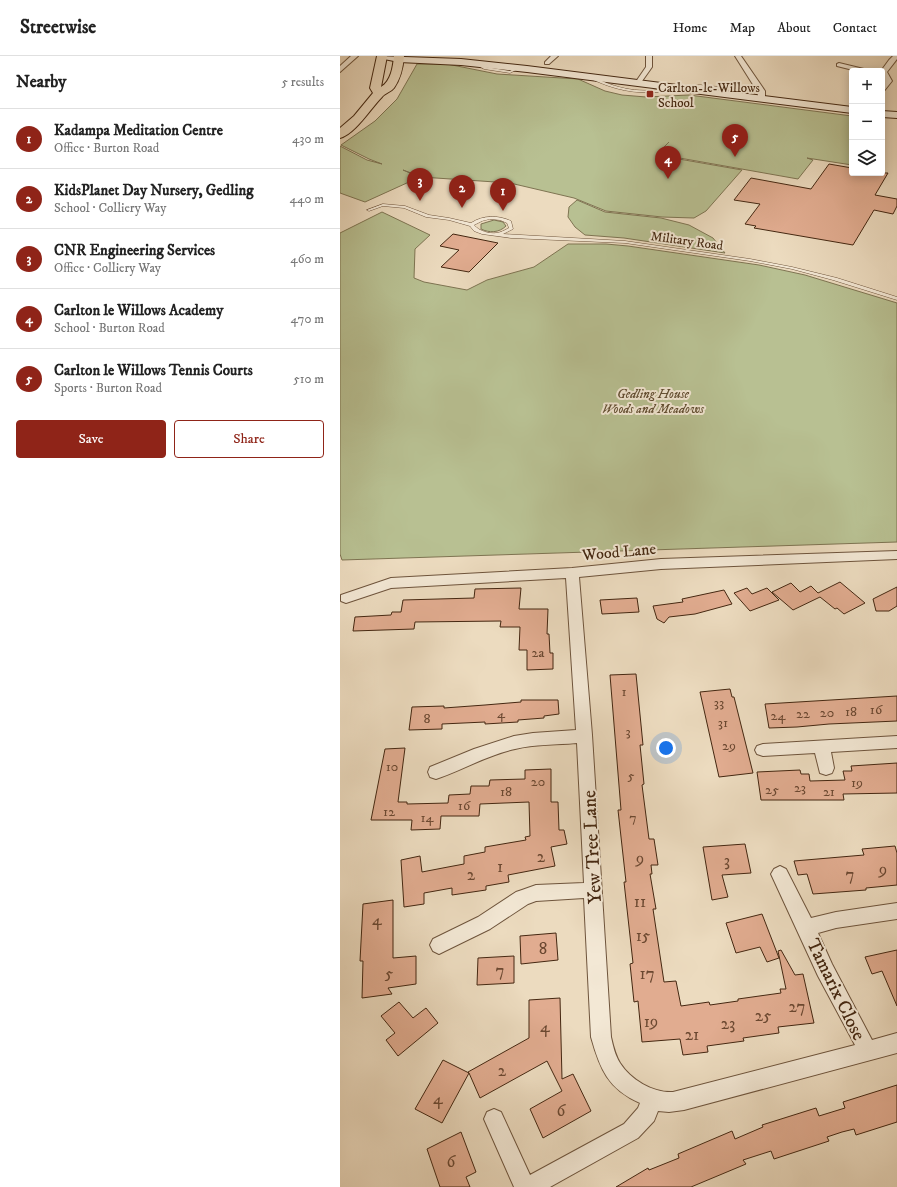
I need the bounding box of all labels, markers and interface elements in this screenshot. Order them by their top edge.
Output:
text: Streetwise [20,16,96,39]
text: Home [673,19,707,37]
text: Map [729,19,755,37]
text: About [777,19,811,37]
text: Contact [833,19,877,37]
map controls [849,68,885,176]
button: + [849,68,885,104]
text: Nearby [16,71,66,93]
text: 5 results [282,74,324,90]
place label: Carlton-le-Willows School [658,80,760,111]
marker: Carlton-le-Willows School [645,89,655,99]
button: − [849,104,885,140]
text: Kadampa Meditation Centre [54,121,223,140]
pin: 5 [722,124,748,157]
text: 1 [27,131,31,147]
text: 430 m [292,131,324,147]
text: Office · Burton Road [54,140,159,156]
button: layers [849,140,885,176]
pin: 4 [655,146,681,179]
pin: 3 [407,168,433,201]
pin: 2 [449,175,475,208]
pin: 1 [490,178,516,211]
text: KidsPlanet Day Nursery, Gedling [54,181,254,200]
text: 2 [26,191,32,207]
text: 440 m [289,191,324,207]
text: School · Colliery Way [54,200,166,216]
street label: Military Road [650,228,725,254]
text: CNR Engineering Services [54,241,215,260]
text: 3 [27,251,31,267]
text: 460 m [290,251,324,267]
text: Office · Colliery Way [54,260,161,276]
text: Carlton le Willows Academy [54,301,223,320]
text: 4 [25,311,33,327]
text: 470 m [291,311,324,327]
text: School · Burton Road [54,320,165,336]
text: Carlton le Willows Tennis Courts [54,361,253,380]
text: 5 [26,371,32,387]
text: 510 m [293,371,324,387]
text: Sports · Burton Road [54,380,162,396]
park label: Gedling House Woods and Meadows [602,386,705,417]
button: Save [16,420,166,458]
button: Share [174,420,324,458]
street label: Wood Lane [580,539,657,565]
house number: 2a [532,644,544,662]
house number: 1 [621,683,627,701]
house number: 33 [714,694,724,712]
house number: 16 [870,701,883,719]
house number: 18 [845,703,857,721]
house number: 20 [820,704,834,722]
house number: 4 [497,705,506,723]
house number: 22 [796,705,810,723]
house number: 24 [771,707,786,725]
house number: 8 [423,710,431,728]
house number: 31 [718,714,728,732]
house number: 3 [625,723,631,741]
house number: 29 [722,737,736,755]
your location [656,738,676,758]
house number: 10 [386,758,398,776]
house number: 5 [628,767,635,785]
house number: 20 [531,773,545,791]
house number: 19 [851,774,863,792]
house number: 23 [794,779,806,797]
house number: 25 [765,781,779,799]
house number: 18 [500,783,512,801]
house number: 21 [823,783,835,801]
street label: Yew Tree Lane [578,789,607,904]
house number: 16 [458,797,471,815]
house number: 12 [383,803,395,821]
house number: 14 [420,809,435,827]
house number: 7 [629,809,637,827]
house number: 2 [537,846,546,868]
house number: 9 [635,848,644,870]
house number: 3 [724,850,730,872]
house number: 1 [497,856,503,878]
house number: 9 [878,859,887,881]
house number: 2 [467,864,476,886]
house number: 7 [846,864,854,886]
house number: 11 [634,891,646,913]
house number: 4 [372,909,383,931]
house number: 15 [636,925,651,947]
street label: Tamarix Close [801,935,870,1044]
house number: 8 [539,938,547,960]
house number: 7 [496,960,504,982]
house number: 5 [385,963,394,985]
house number: 17 [639,963,655,985]
house number: 27 [789,996,805,1018]
house number: 25 [755,1005,772,1027]
house number: 19 [644,1011,658,1033]
house number: 23 [721,1013,735,1035]
house number: 4 [540,1016,551,1038]
house number: 21 [685,1024,699,1046]
house number: 2 [498,1060,507,1082]
house number: 4 [433,1088,444,1110]
house number: 6 [557,1100,567,1122]
house number: 6 [447,1151,457,1173]

